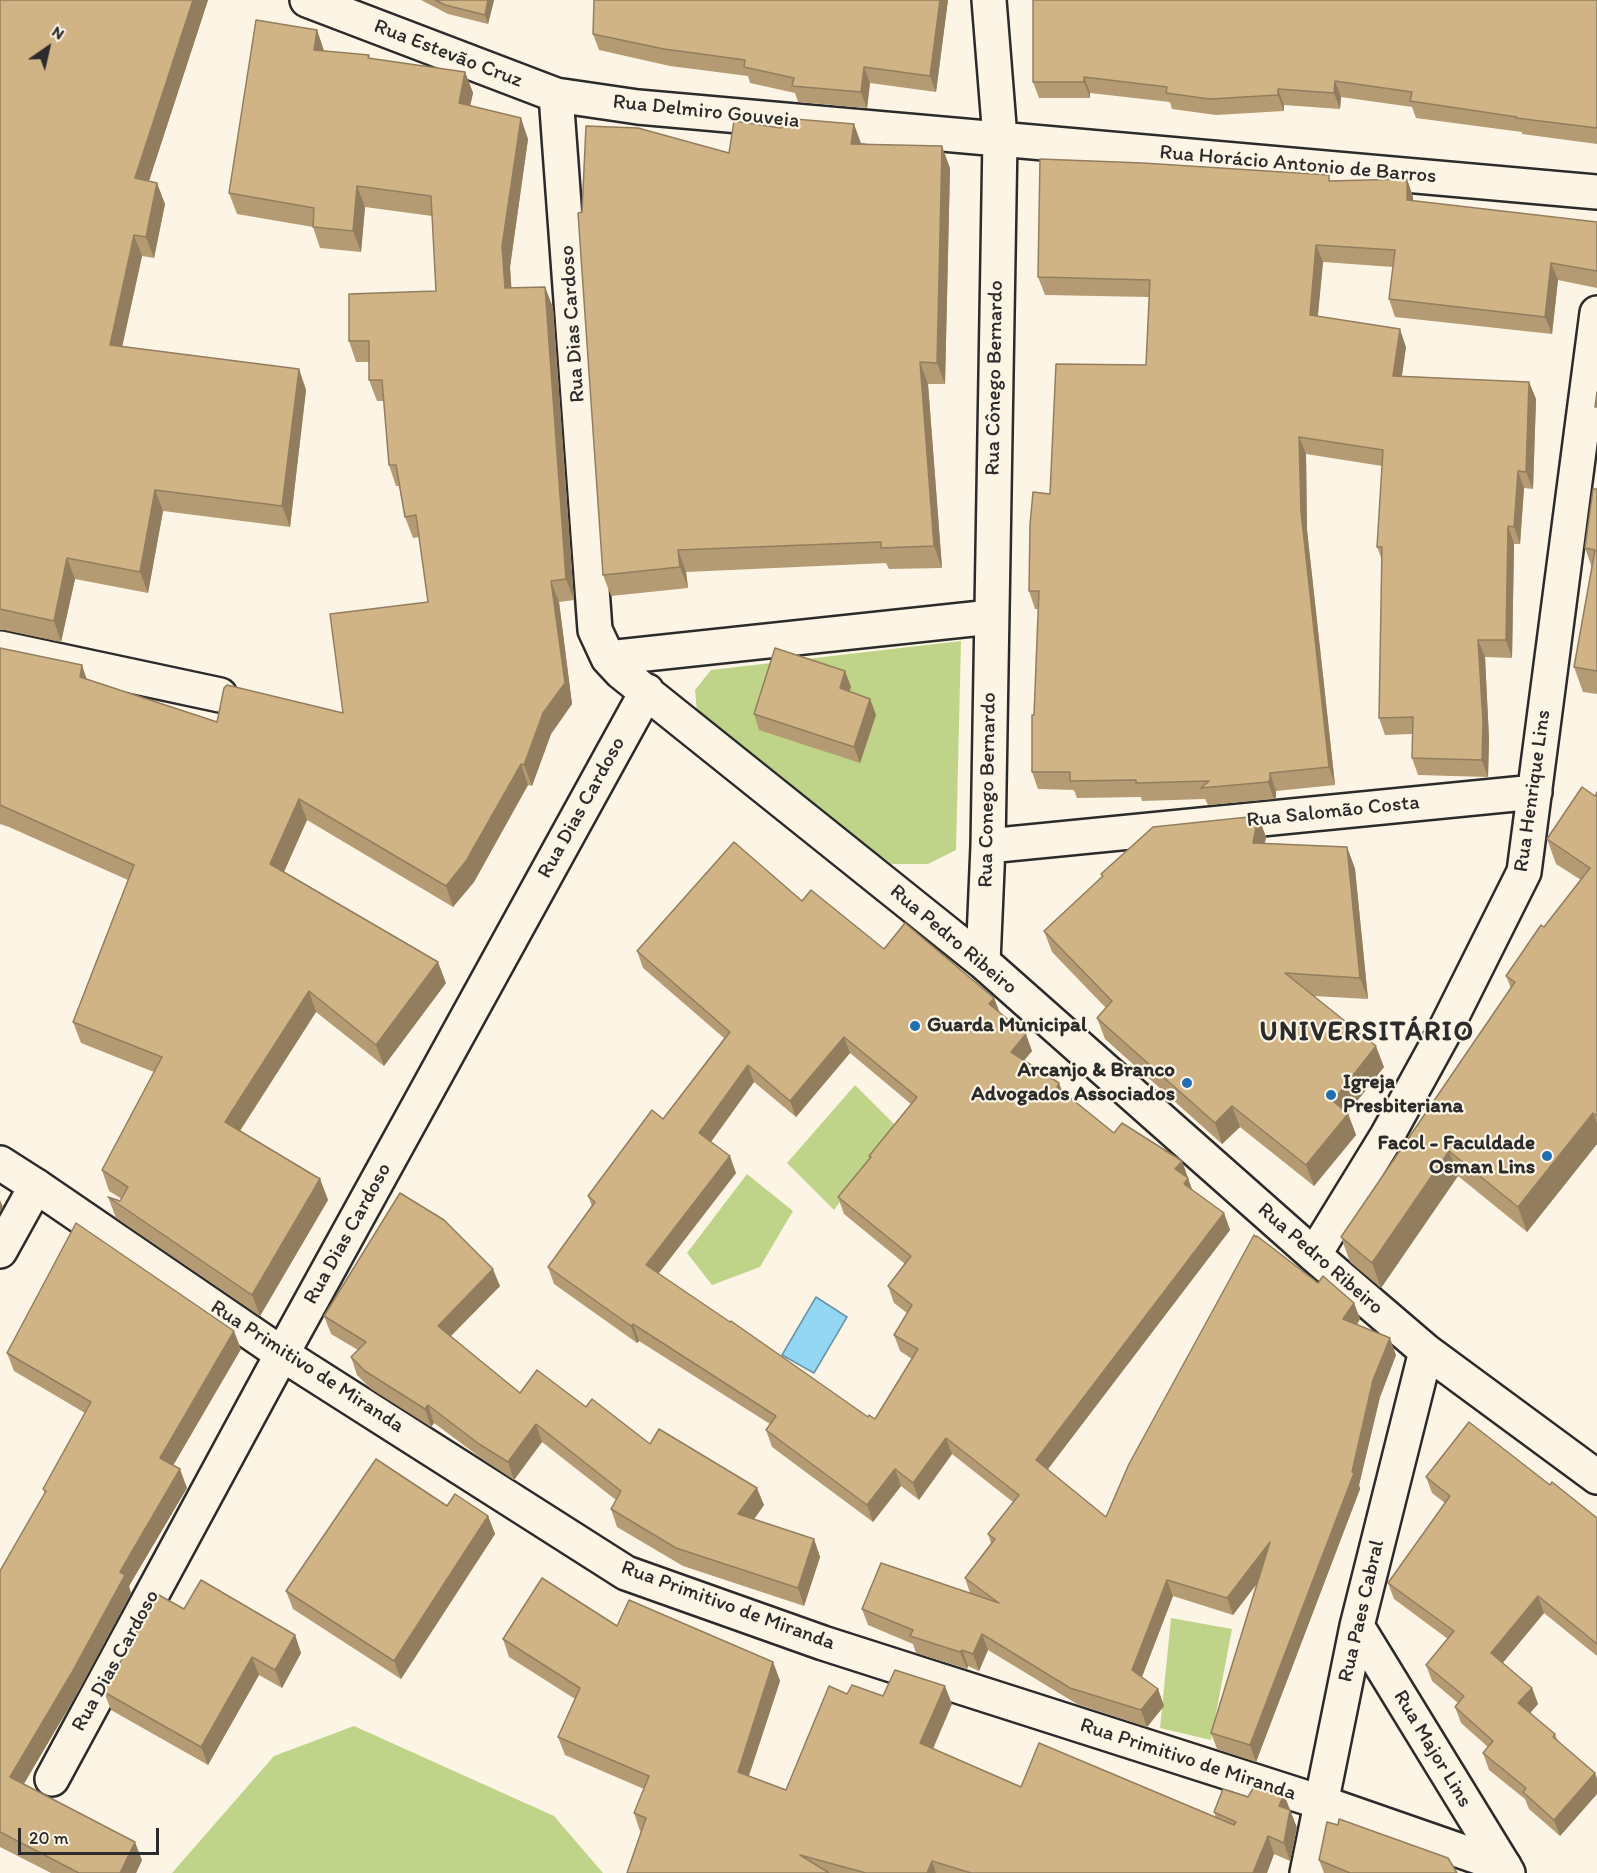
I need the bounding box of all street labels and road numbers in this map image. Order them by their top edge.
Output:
street label: Rua Estevão Cruz [370,14,526,94]
street label: Rua Delmiro Gouveia [611,90,801,134]
street label: Rua Horácio Antonio de Barros [1158,140,1438,190]
street label: Rua Dias Cardoso [555,244,591,404]
street label: Rua Cônego Bernardo [981,280,1009,476]
street label: Rua Conego Bernardo [974,692,1002,888]
street label: Rua Henrique Lins [1509,708,1557,874]
street label: Rua Dias Cardoso [533,733,631,883]
street label: Rua Salomão Costa [1245,790,1421,834]
street label: Rua Pedro Ribeiro [884,879,1022,1001]
street label: Rua Dias Cardoso [299,1159,397,1309]
street label: Rua Pedro Ribeiro [1252,1197,1388,1321]
street label: Rua Primitivo de Miranda [205,1295,409,1439]
street label: Rua Paes Cabral [1333,1537,1391,1685]
street label: Rua Primitivo de Miranda [618,1556,838,1656]
street label: Rua Dias Cardoso [67,1586,165,1736]
street label: Rua Major Lins [1387,1686,1477,1812]
street label: Rua Primitivo de Miranda [1077,1713,1299,1807]

